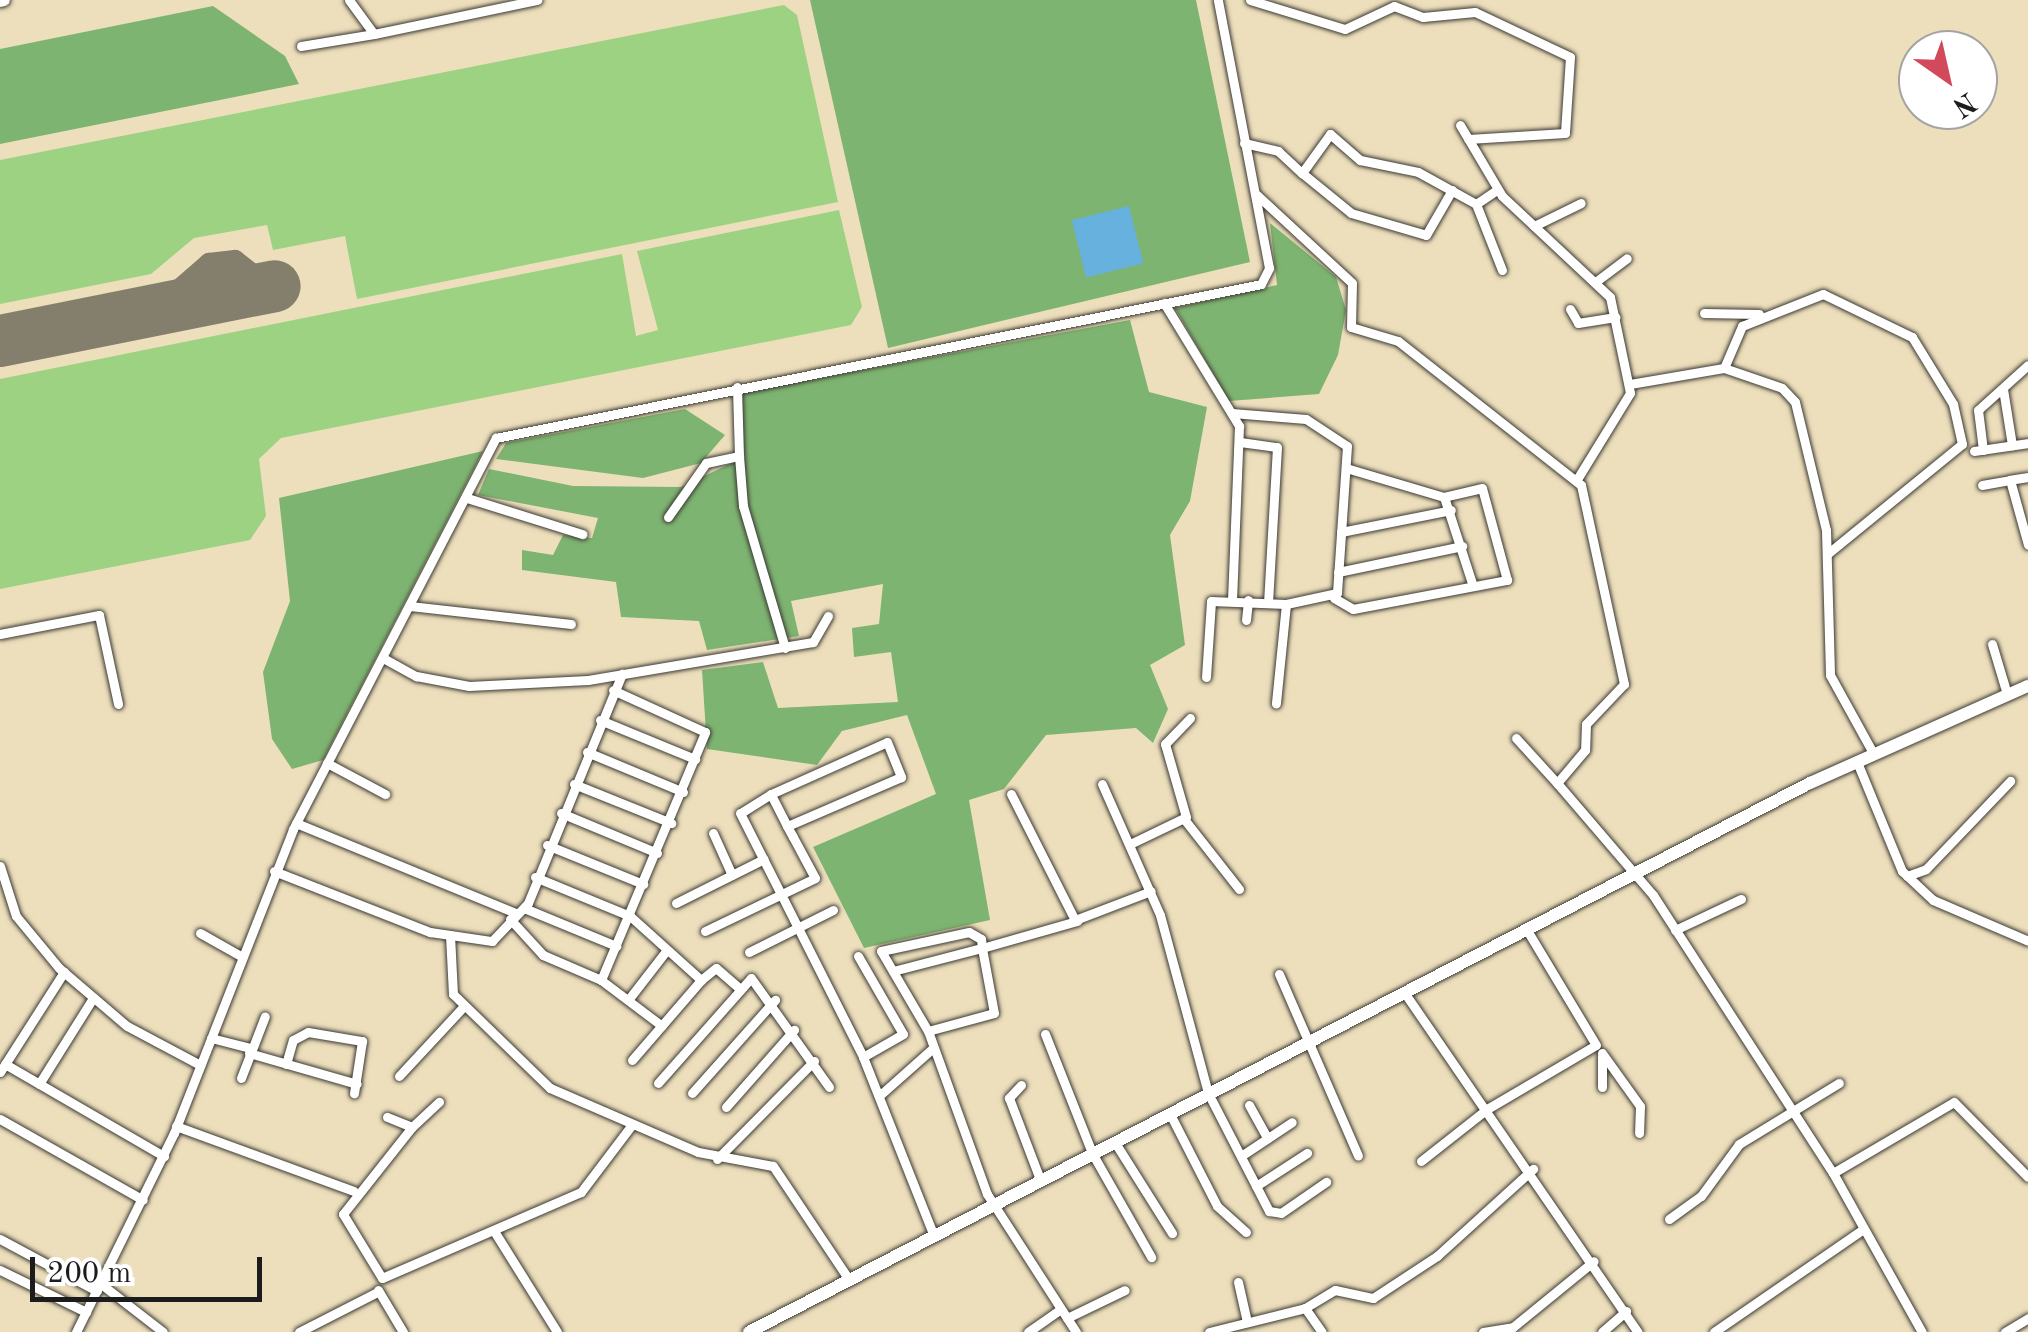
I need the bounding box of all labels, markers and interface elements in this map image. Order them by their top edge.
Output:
north arrow [1898,30,1998,130]
text: N [1947,86,1980,121]
scale bar [35,1237,268,1299]
text: 200 m [47,1259,131,1289]

